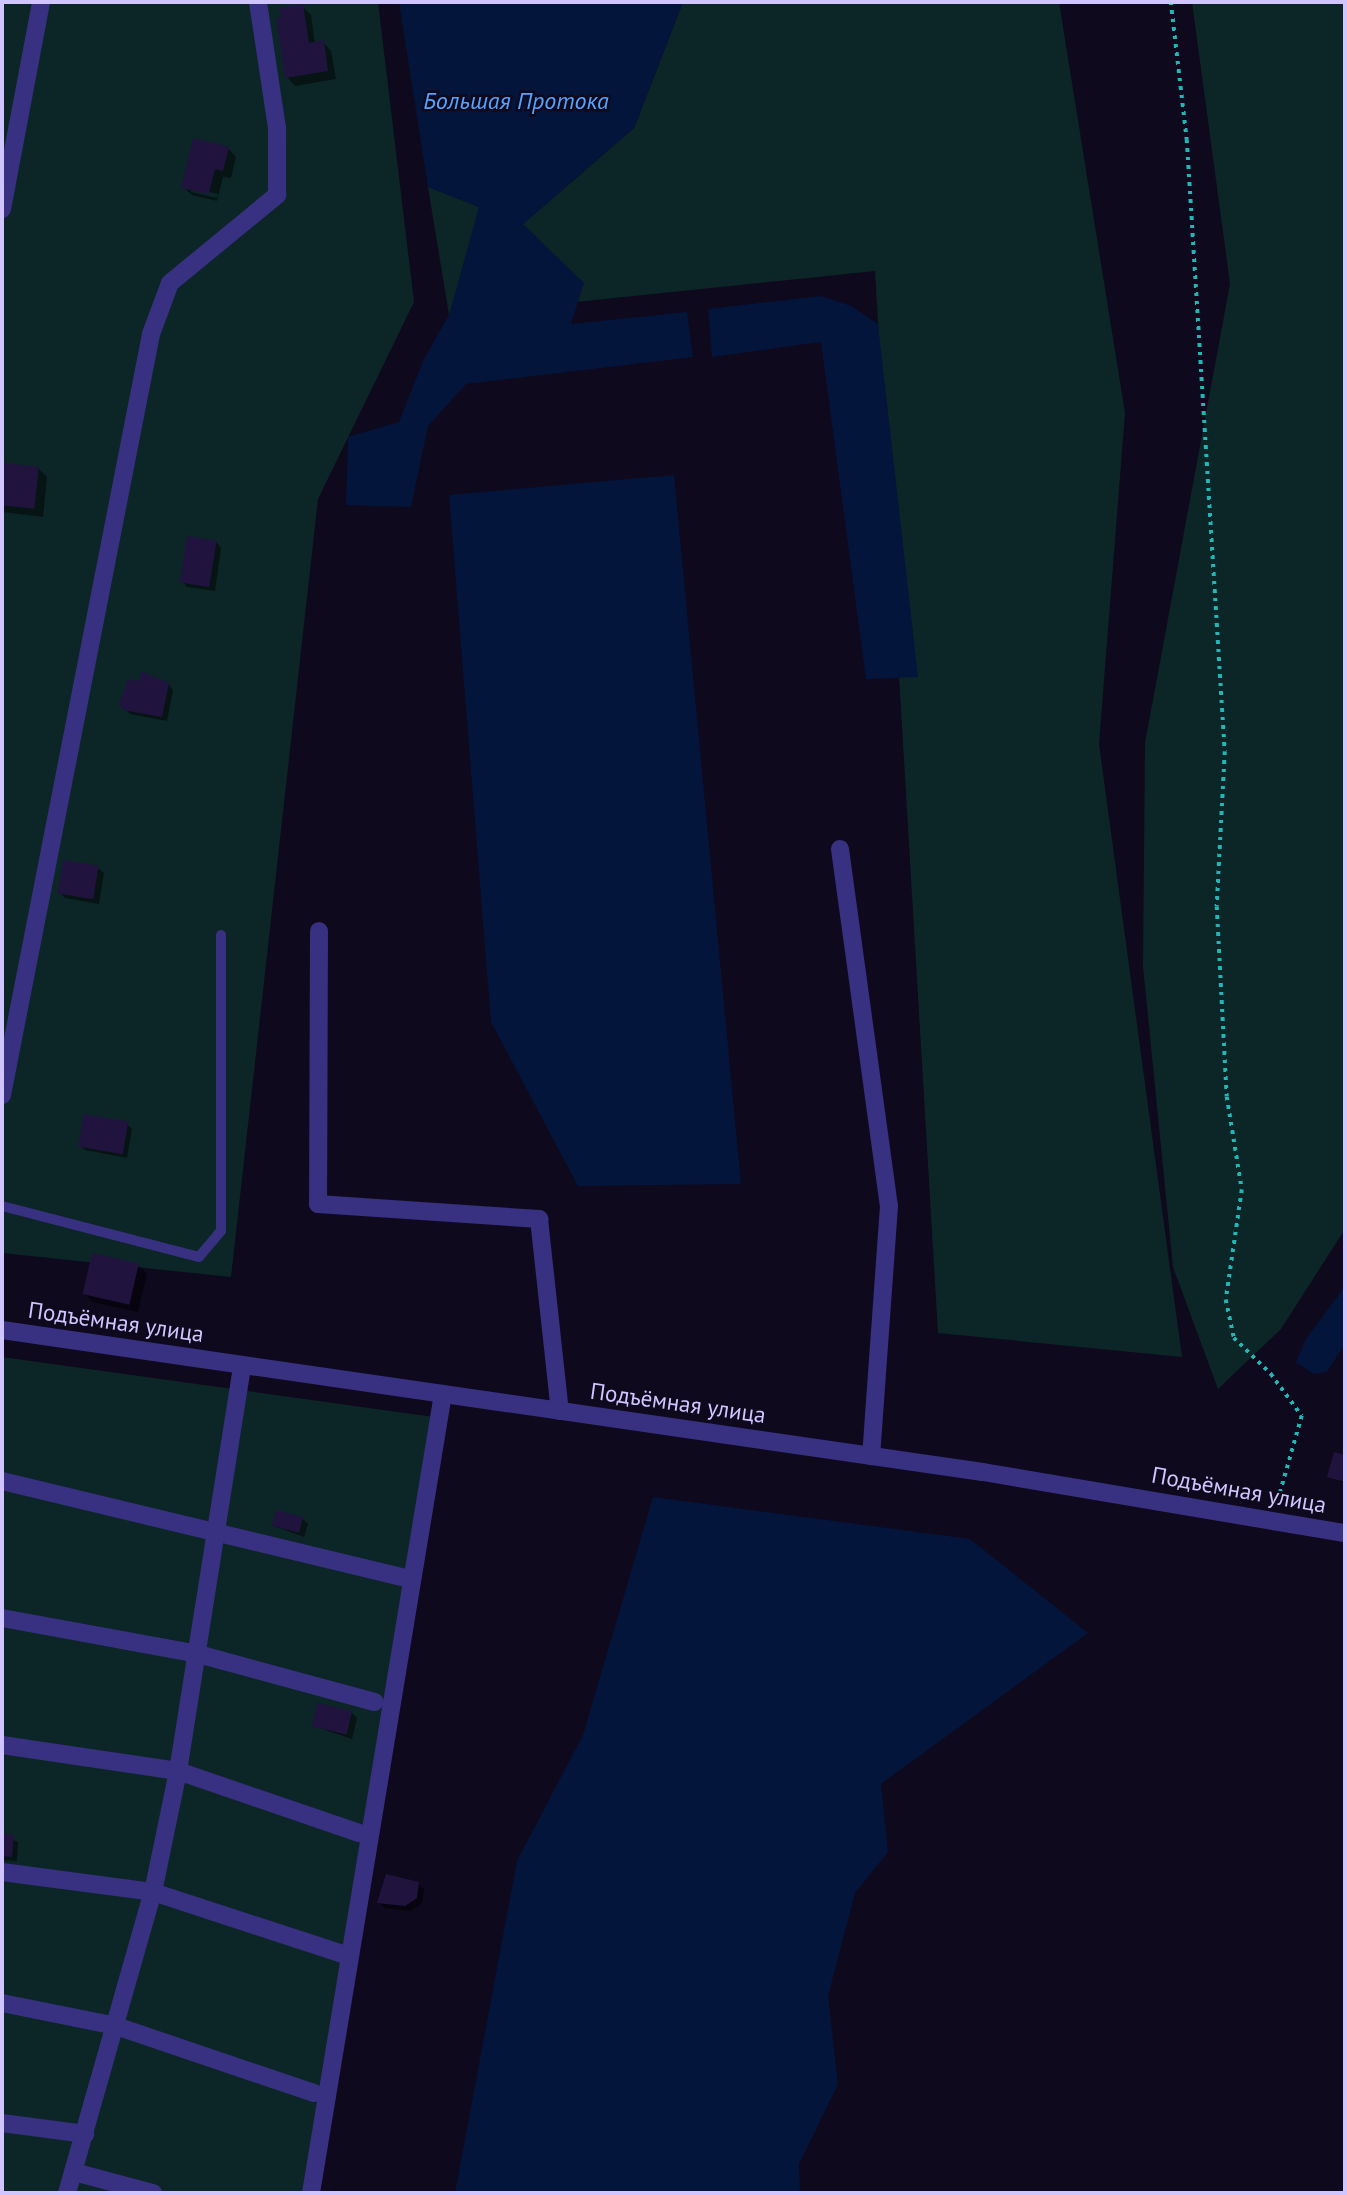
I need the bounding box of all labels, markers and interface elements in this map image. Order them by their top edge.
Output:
water label: Большая Протока [423,87,609,115]
street label: Подъёмная улица [26,1296,206,1348]
street label: Подъёмная улица [588,1377,768,1429]
street label: Подъёмная улица [1149,1461,1329,1519]

